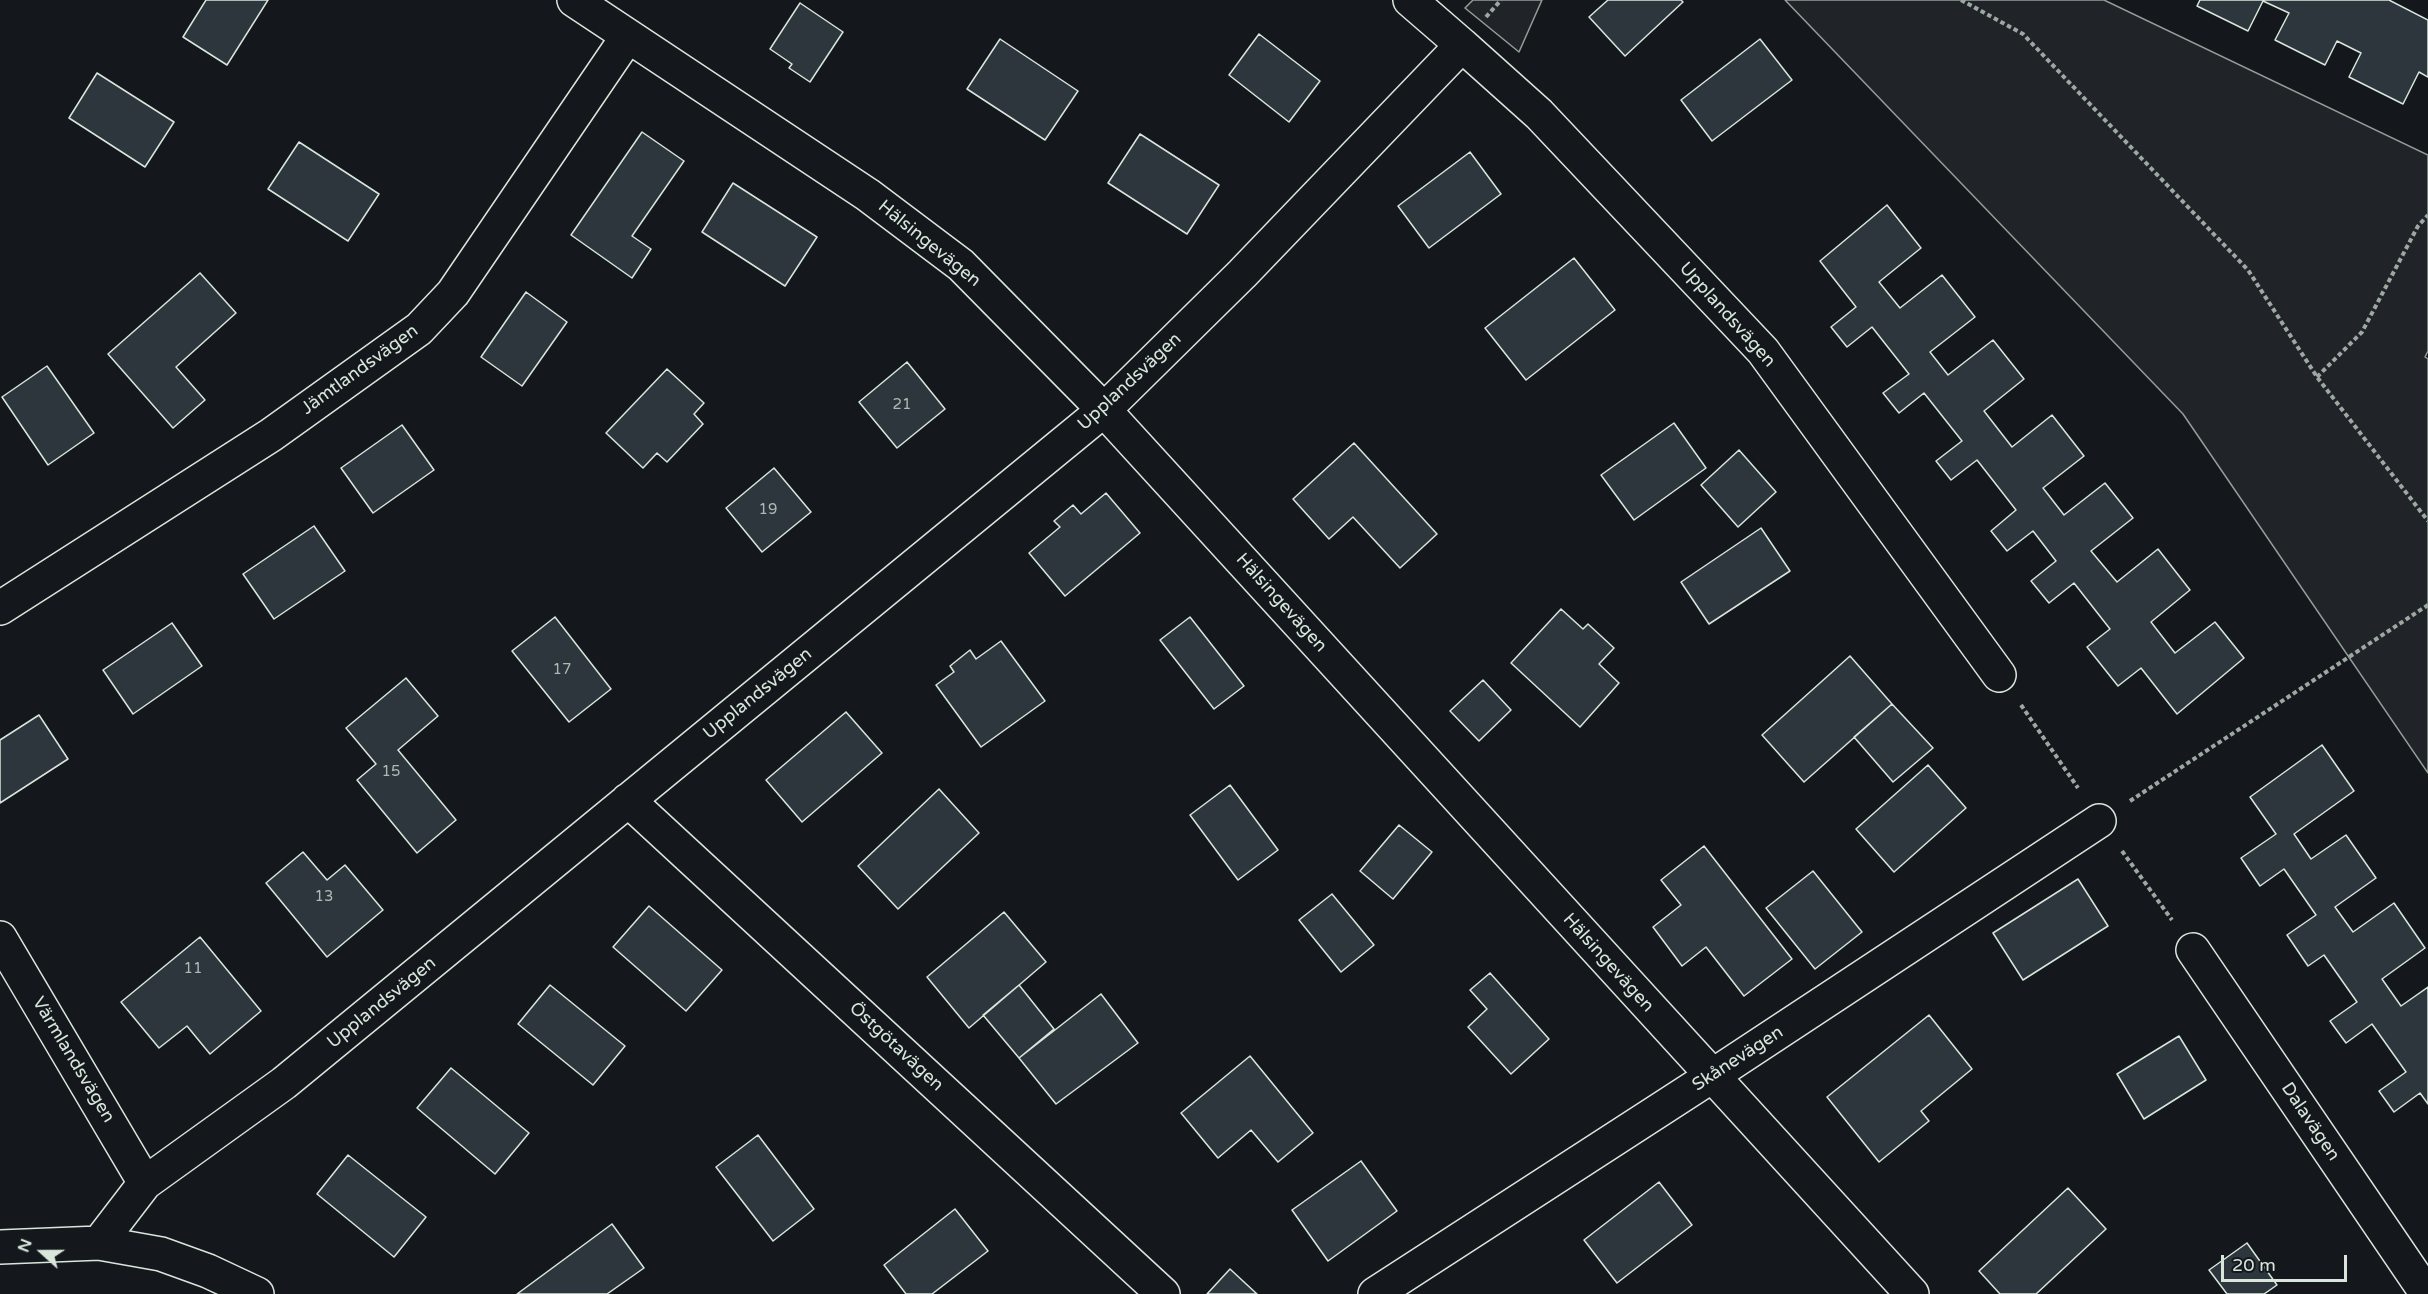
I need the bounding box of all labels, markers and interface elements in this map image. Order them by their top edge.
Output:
street label: Hälsingevägen [873,196,985,292]
street label: Upplandsvägen [1674,258,1780,372]
street label: Jämtlandsvägen [297,320,423,420]
street label: Upplandsvägen [1074,329,1186,435]
house number: 21 [893,396,911,414]
house number: 19 [759,501,777,519]
street label: Hälsingevägen [1231,549,1331,657]
street label: Upplandsvägen [699,644,817,744]
house number: 17 [553,661,571,679]
house number: 15 [382,763,400,781]
house number: 13 [315,888,333,906]
street label: Hälsingevägen [1558,909,1658,1017]
street label: Upplandsvägen [323,953,441,1053]
house number: 11 [184,960,202,978]
street label: Värmlandsvägen [27,993,119,1127]
street label: Östgötavägen [844,998,948,1096]
street label: Skånevägen [1689,1022,1787,1096]
street label: Dalavägen [2276,1079,2344,1165]
north arrow [12,1222,72,1282]
text: N [14,1236,37,1255]
scale bar [2224,1243,2350,1281]
text: 20 m [2232,1254,2276,1276]

